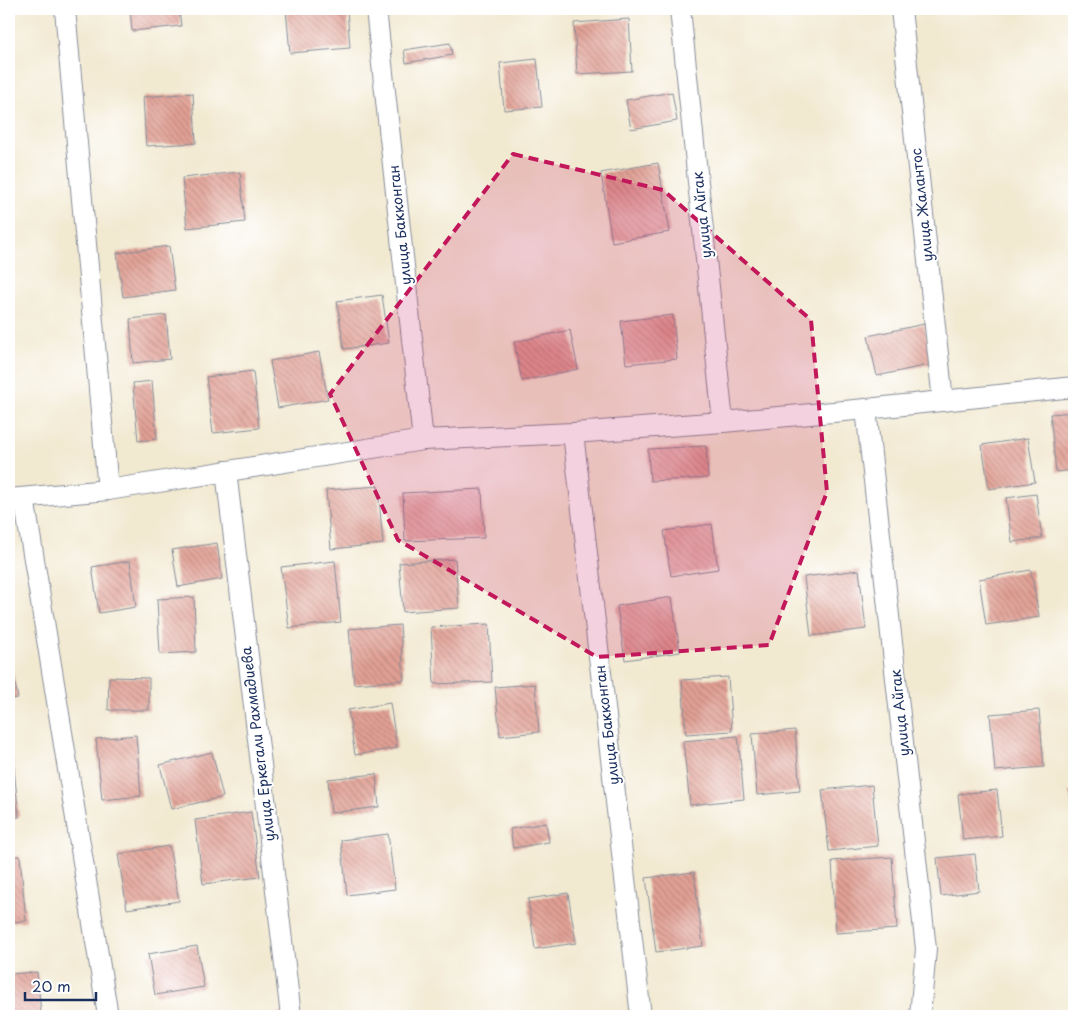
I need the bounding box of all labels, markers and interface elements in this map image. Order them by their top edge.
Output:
street label: улица Жалантос [905,147,938,263]
street label: улица Бакконган [383,164,416,286]
street label: улица Айгак [687,171,716,259]
street label: улица Еркегали Рахмадиева [235,645,280,843]
street label: улица Бакконган [589,664,624,786]
street label: улица Айгак [885,669,914,757]
scale bar [25,970,96,1002]
text: 20 m [32,974,71,997]

